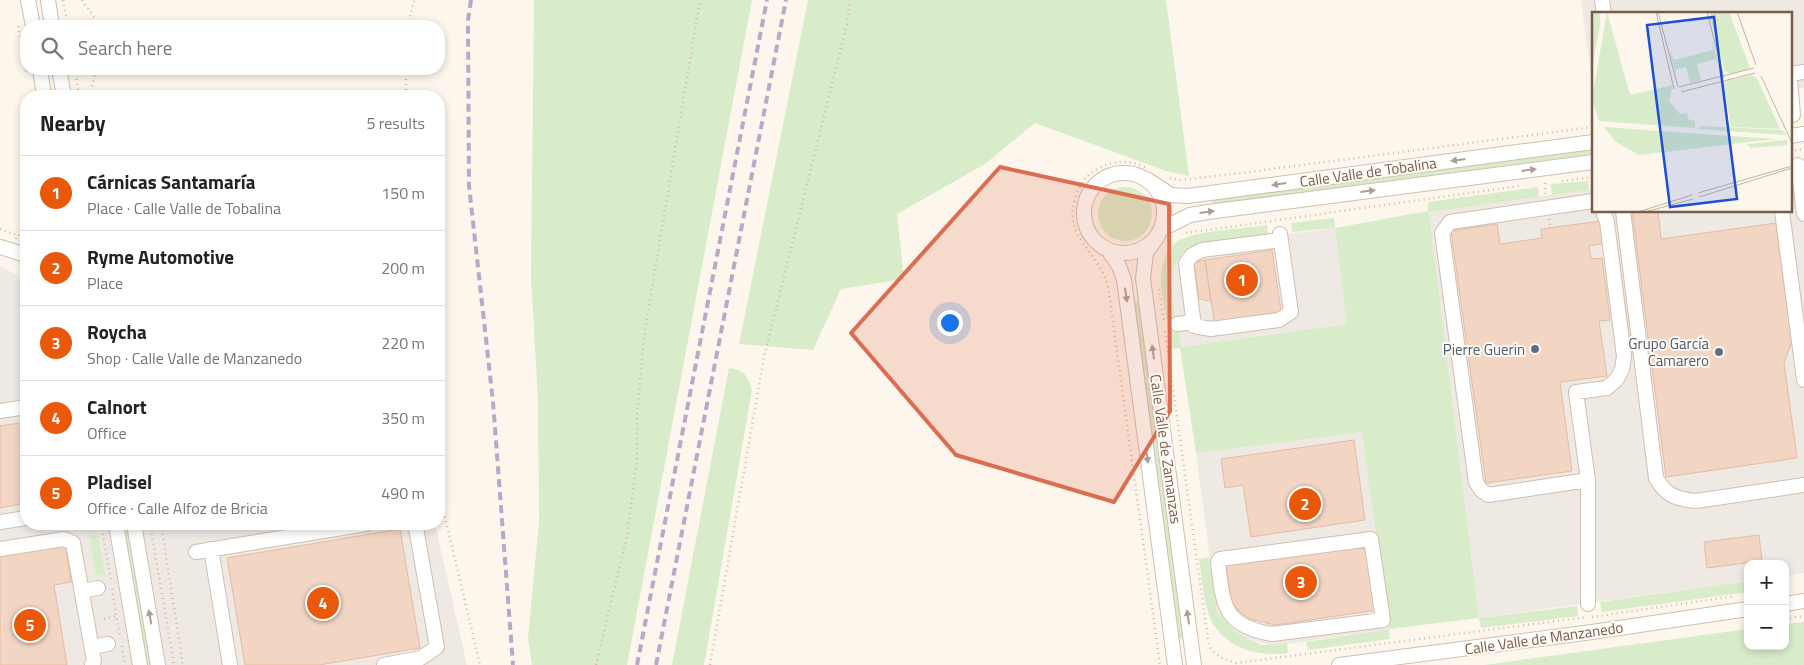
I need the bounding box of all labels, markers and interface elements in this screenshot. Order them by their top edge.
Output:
inset map [1592,12,1792,212]
search box [20,20,445,75]
text: Search here [78,33,172,62]
icon: search [38,34,66,62]
text: Nearby [40,107,105,139]
text: 5 results [366,111,425,135]
street label: Calle Valle de Tobalina [1298,151,1438,193]
one-way arrow [1449,156,1465,164]
one-way arrow [1522,166,1538,174]
text: Cárnicas Santamaría [87,167,255,196]
one-way arrow [1271,180,1287,188]
text: 1 [52,181,60,205]
text: 150 m [381,181,425,205]
one-way arrow [1361,187,1377,195]
text: Place · Calle Valle de Tobalina [87,196,281,220]
one-way arrow [1199,208,1215,216]
text: Ryme Automotive [87,242,234,271]
text: 2 [52,256,60,280]
text: 200 m [381,256,425,280]
pin: 1 [1226,261,1258,299]
text: Place [87,271,123,295]
one-way arrow [1122,287,1130,303]
your location [937,310,963,336]
text: Roycha [87,317,147,346]
text: 3 [52,331,60,355]
text: 220 m [381,331,425,355]
place label: Grupo García Camarero [1628,332,1709,372]
place label: Pierre Guerin [1443,338,1525,361]
one-way arrow [1148,343,1156,359]
marker: Pierre Guerin [1529,343,1541,355]
text: Shop · Calle Valle de Manzanedo [87,346,302,370]
marker: Grupo García Camarero [1713,346,1725,358]
street label: Calle Valle de Zamanzas [1144,373,1188,525]
text: Calnort [87,392,147,421]
text: 4 [52,406,60,430]
text: 350 m [381,406,425,430]
text: Office [87,421,127,445]
one-way arrow [1143,448,1151,464]
text: Pladisel [87,467,152,496]
text: 5 [52,481,60,505]
text: 490 m [381,481,425,505]
pin: 2 [1289,485,1321,523]
text: Office · Calle Alfoz de Bricia [87,496,268,520]
map controls [1744,560,1789,650]
button: + [1744,560,1789,605]
pin: 3 [1285,563,1317,601]
pin: 4 [307,584,339,622]
button: − [1744,605,1789,650]
pin: 5 [14,606,46,644]
one-way arrow [1184,608,1192,624]
one-way arrow [145,609,153,625]
street label: Calle Valle de Manzanedo [1463,615,1625,661]

